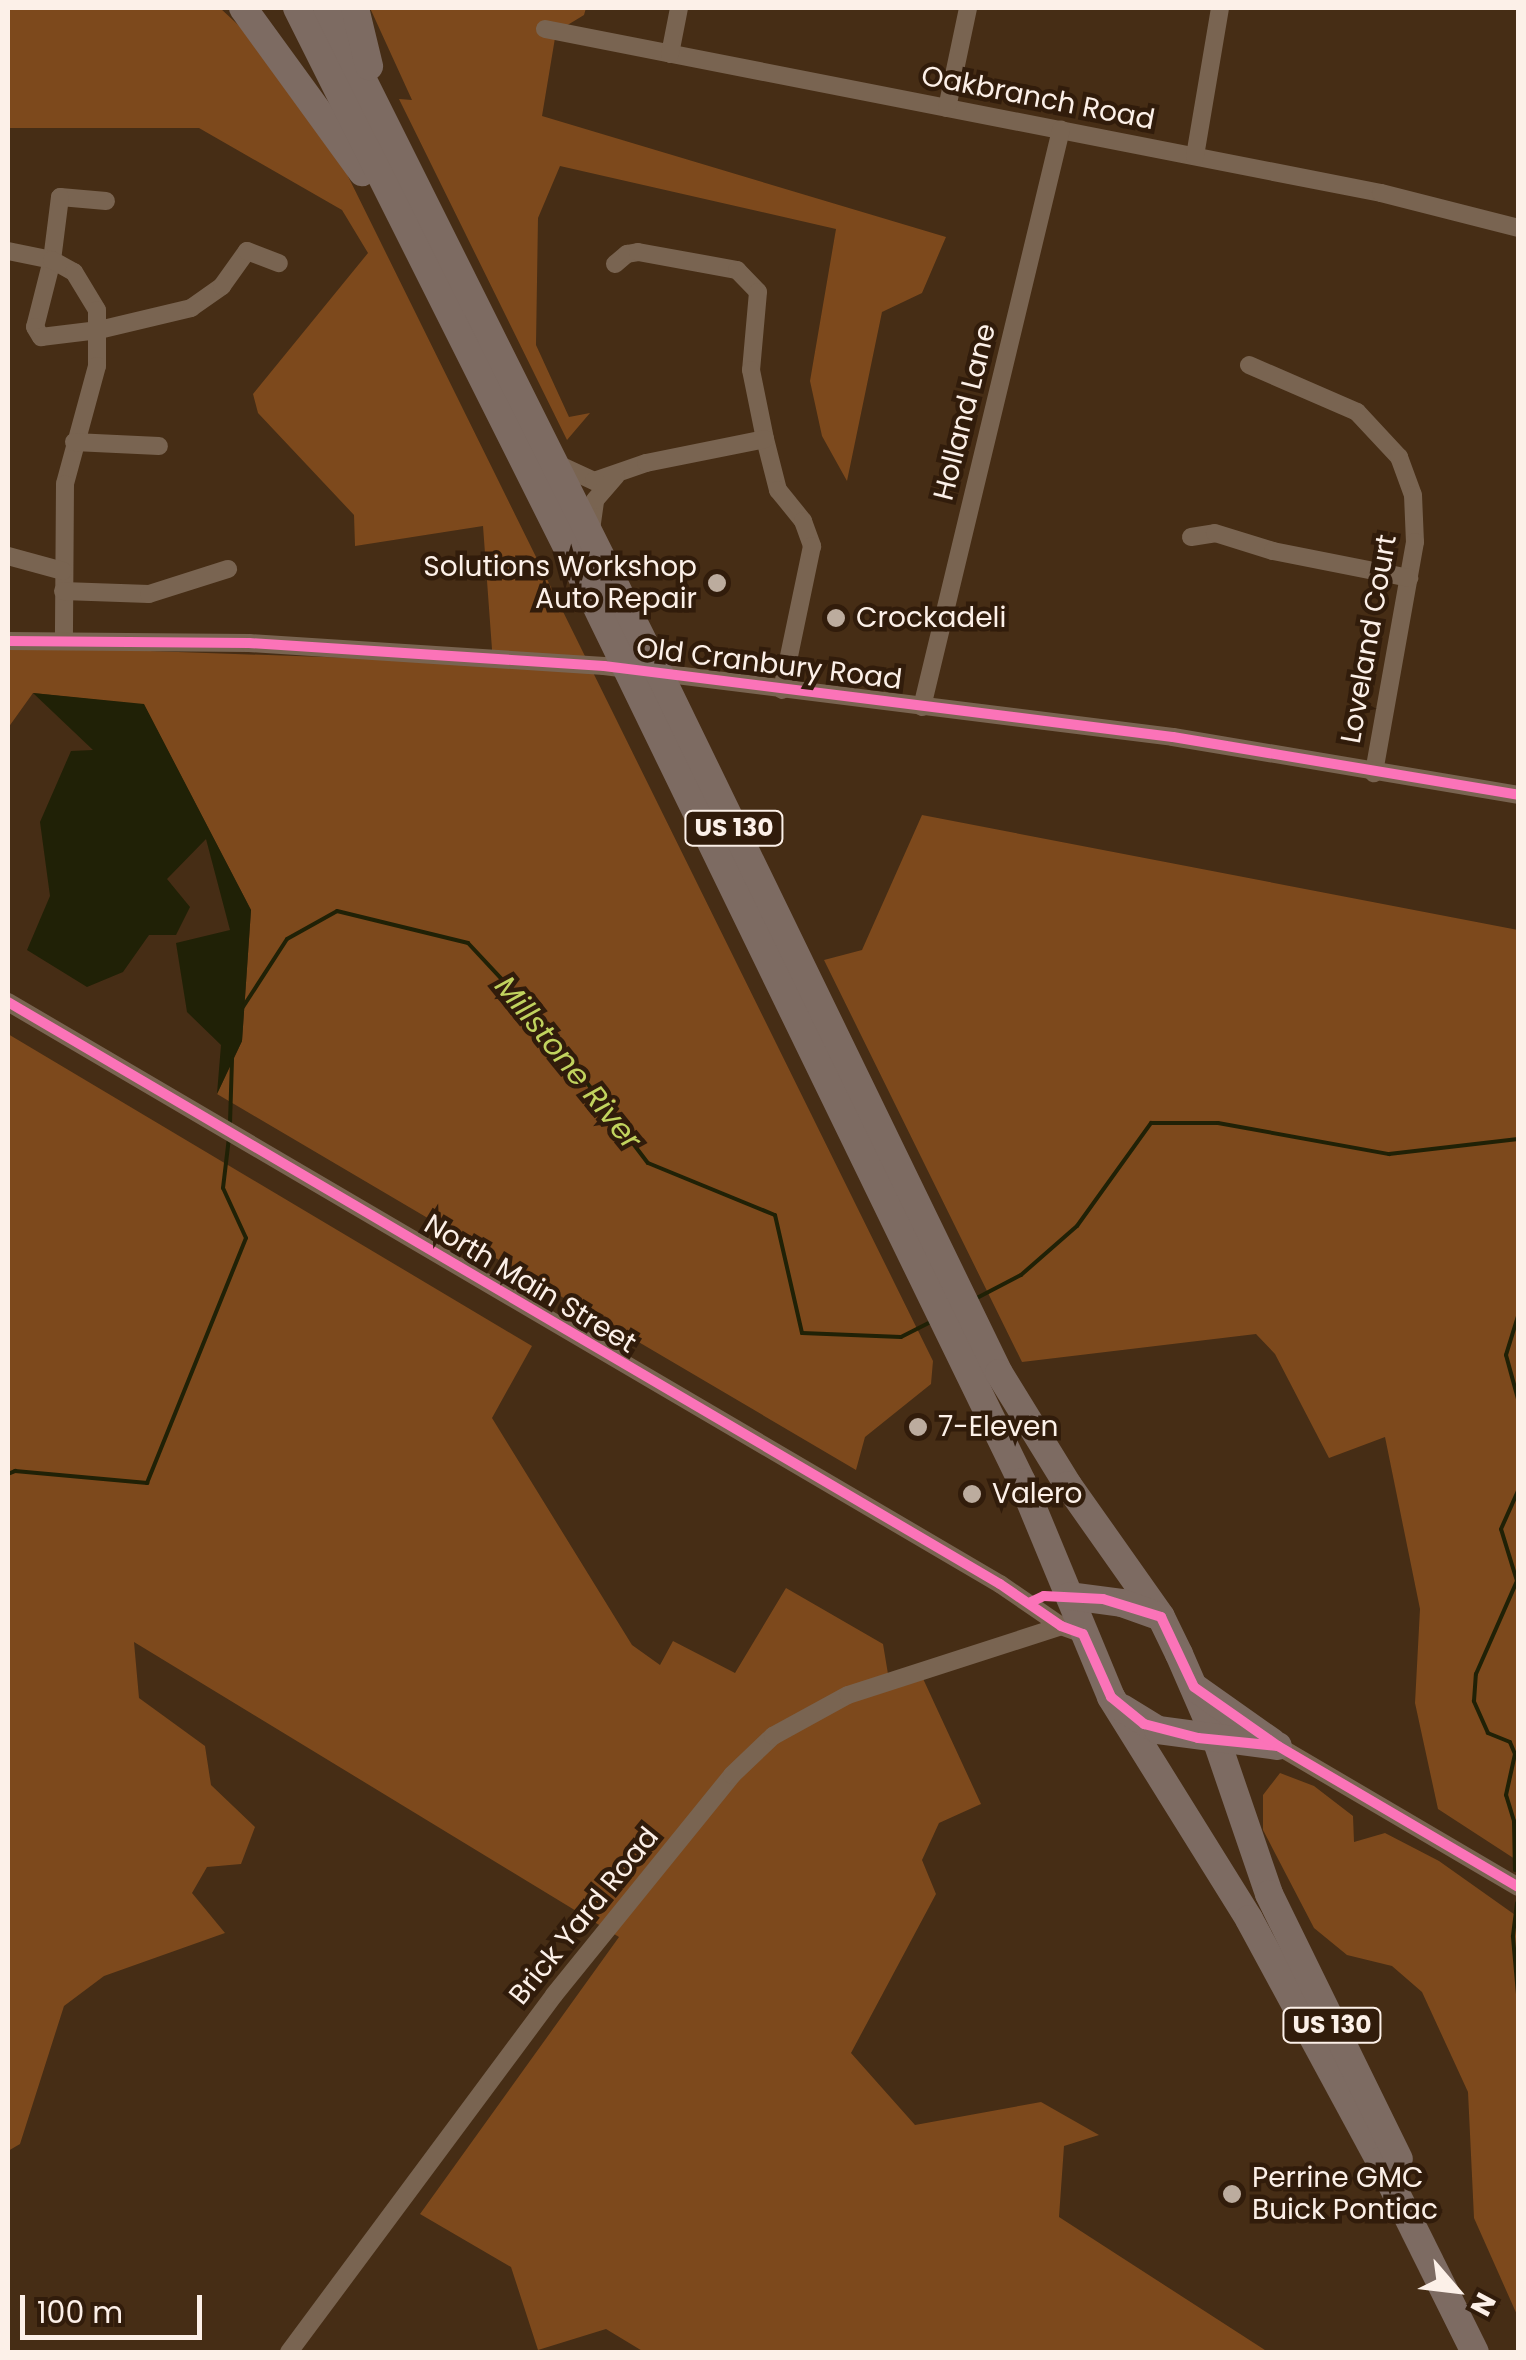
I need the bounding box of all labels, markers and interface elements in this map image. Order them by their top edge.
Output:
street label: Oakbranch Road [919,59,1157,137]
street label: Holland Lane [927,320,1003,504]
street label: Loveland Court [1334,532,1404,746]
place label: Solutions Workshop Auto Repair [423,550,697,616]
marker: Solutions Workshop Auto Repair [706,572,728,594]
place label: Crockadeli [856,601,1006,635]
marker: Crockadeli [825,607,847,629]
street label: Old Cranbury Road [634,631,904,697]
road number: US 130 [684,808,784,848]
water label: Millstone River [487,969,649,1157]
street label: North Main Street [418,1208,642,1360]
place label: 7-Eleven [938,1410,1058,1444]
marker: 7-Eleven [907,1416,929,1438]
place label: Valero [992,1477,1082,1511]
marker: Valero [961,1483,983,1505]
street label: Brick Yard Road [502,1821,666,2011]
road number: US 130 [1282,2005,1382,2045]
place label: Perrine GMC Buick Pontiac [1252,2161,1438,2227]
marker: Perrine GMC Buick Pontiac [1221,2183,1243,2205]
north arrow [1406,2240,1506,2340]
scale bar [25,2275,208,2337]
text: N [1461,2286,1505,2323]
text: 100 m [37,2291,123,2334]

